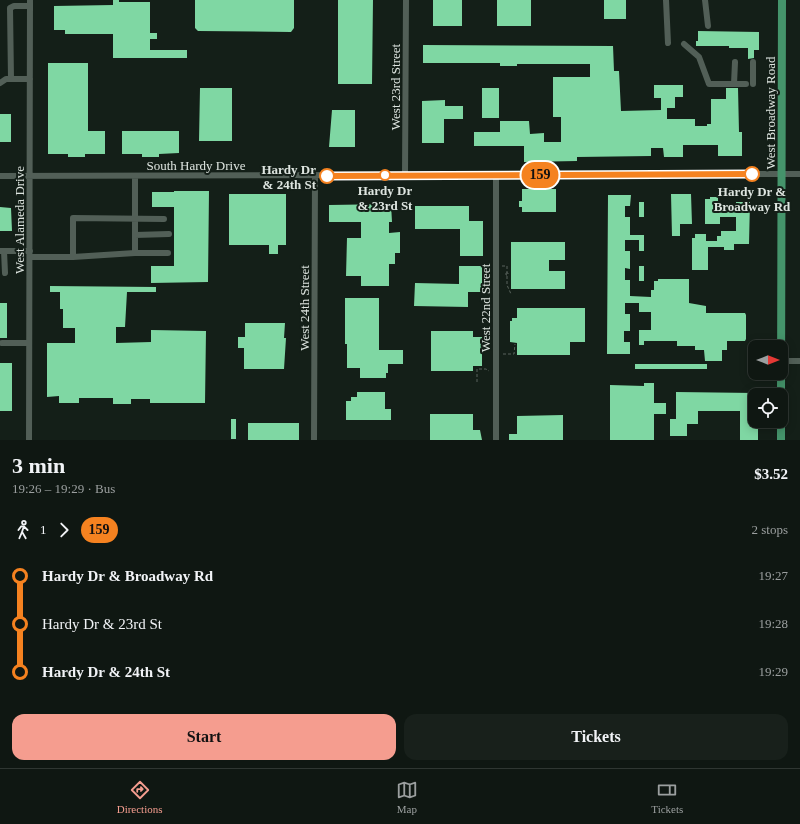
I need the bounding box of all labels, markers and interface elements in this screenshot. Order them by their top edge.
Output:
street label: West 23rd Street [388,43,403,130]
street label: West Broadway Road [763,56,778,170]
street label: South Hardy Drive [147,158,246,173]
place label: Hardy Dr & 24th St [261,162,317,192]
line badge: 159 [517,162,563,188]
street label: West Alameda Drive [12,166,27,274]
marker: Hardy Dr & Broadway Rd [744,166,760,182]
text: 159 [530,167,551,182]
marker: Hardy Dr & 24th St [319,168,335,184]
marker: Hardy Dr & 23rd St [379,169,391,181]
place label: Hardy Dr & 23rd St [358,183,413,213]
place label: Hardy Dr & Broadway Rd [714,184,791,214]
street label: West 22nd Street [478,263,493,352]
street label: West 24th Street [297,265,312,351]
north arrow [748,340,788,380]
map controls [748,340,788,428]
button: locate [748,388,788,428]
text: 3 min [12,453,65,478]
text: $3.52 [754,466,788,482]
text: 19:26 – 19:29 · Bus [12,481,115,496]
icon: walk [12,519,34,541]
icon: forward [53,519,75,541]
text: 1 [40,522,47,537]
text: 159 [89,522,110,537]
text: 2 stops [752,522,788,537]
text: Hardy Dr & Broadway Rd [42,568,213,584]
text: 19:27 [758,568,788,583]
text: Hardy Dr & 23rd St [42,616,162,632]
text: 19:28 [758,616,788,631]
text: Hardy Dr & 24th St [42,664,170,680]
text: 19:29 [758,664,788,679]
button: Start [12,714,396,760]
button: Tickets [404,714,788,760]
tab: Directions [117,779,163,815]
tab: Map [396,779,418,815]
tab: Tickets [651,779,683,815]

